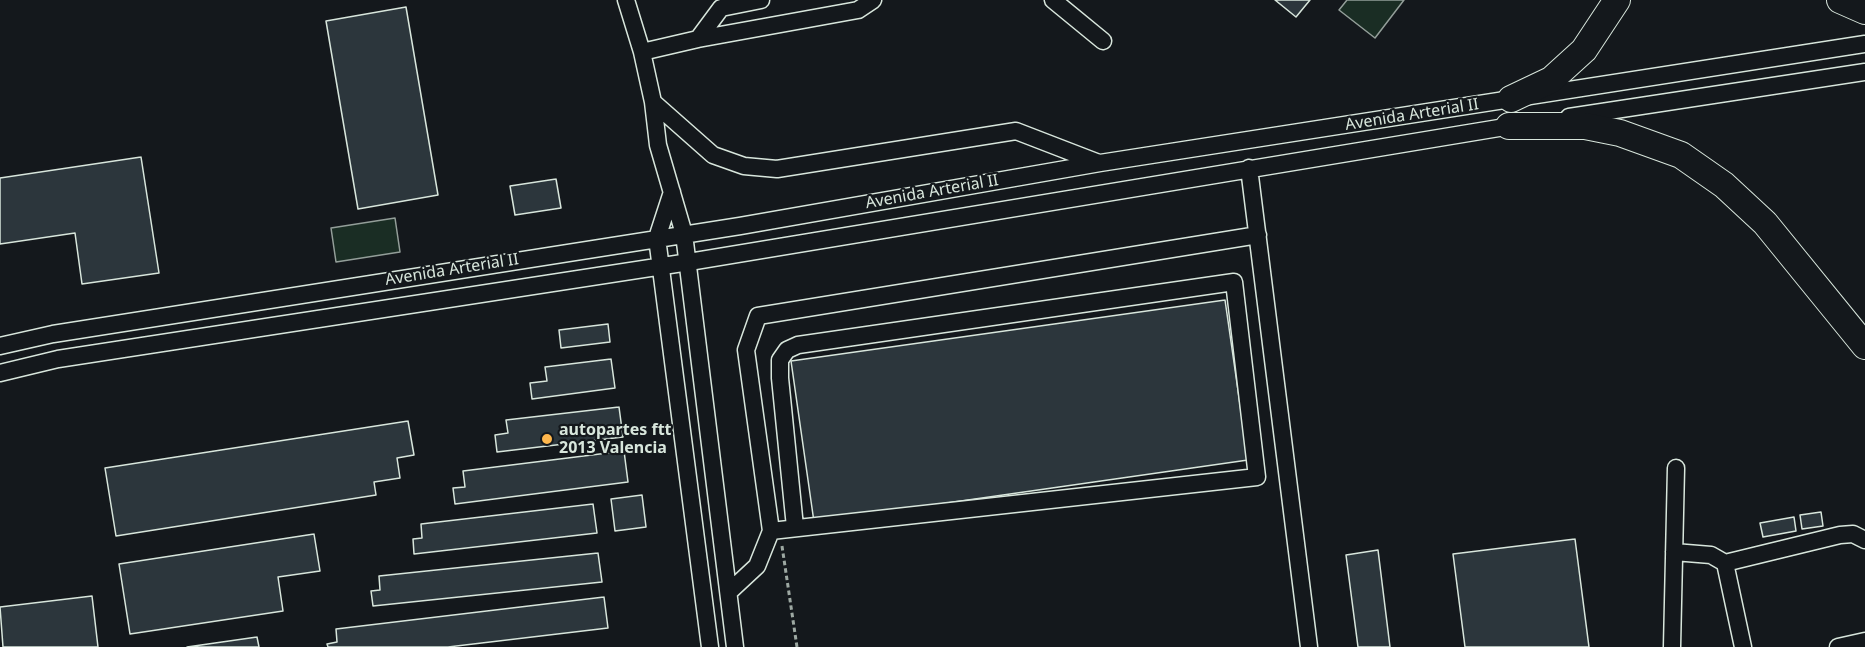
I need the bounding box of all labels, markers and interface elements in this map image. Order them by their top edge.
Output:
street label: Avenida Arterial II [1344,95,1480,135]
street label: Avenida Arterial II [864,171,1000,213]
street label: Avenida Arterial II [384,250,520,290]
place label: autopartes ftt 2013 Valencia [559,420,672,458]
marker: autopartes ftt 2013 Valencia [540,432,554,446]

